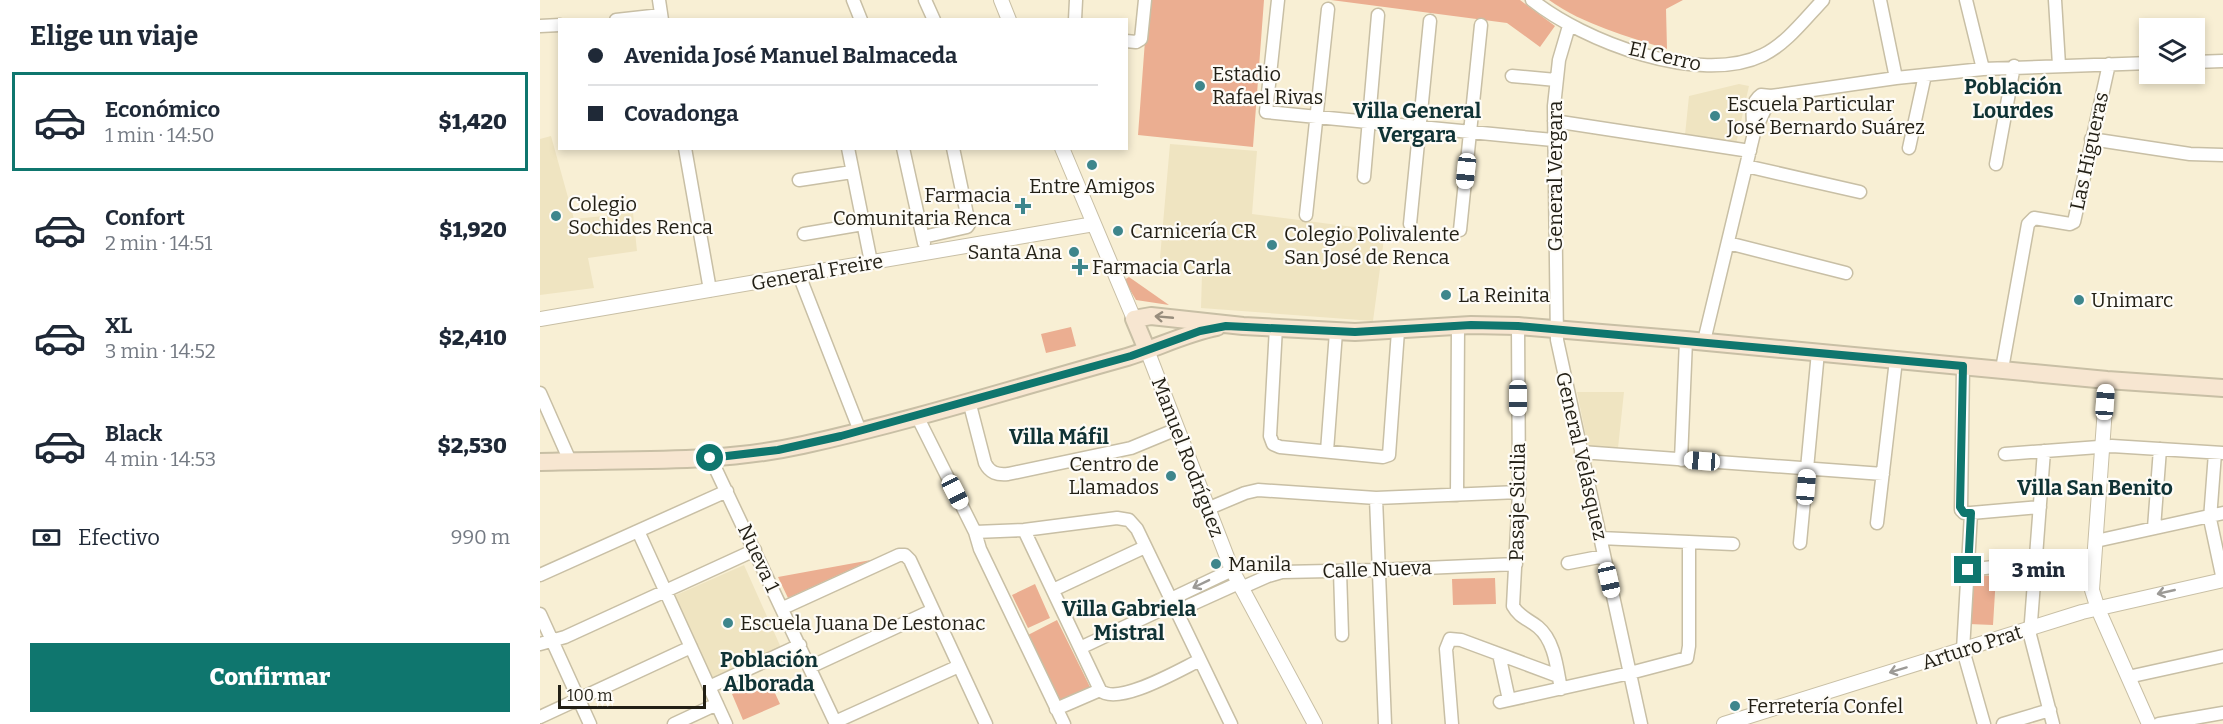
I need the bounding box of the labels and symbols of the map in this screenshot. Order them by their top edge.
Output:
street label: El Cerro [1626,36,1704,76]
place label: Estadio Rafael Rivas [1212,62,1323,109]
district label: Población Lourdes [1964,74,2063,124]
marker: Estadio Rafael Rivas [1193,79,1207,93]
street label: Las Higueras [2065,90,2113,212]
place label: Escuela Particular José Bernardo Suárez [1726,92,1925,139]
district label: Villa General Vergara [1353,98,1482,148]
street label: General Vergara [1543,100,1567,251]
marker: Escuela Particular José Bernardo Suárez [1708,109,1722,123]
car [1455,152,1477,190]
marker: Entre Amigos [1085,158,1099,172]
place label: Entre Amigos [1029,174,1155,198]
place label: Farmacia Comunitaria Renca [833,183,1011,230]
place label: Colegio Sochides Renca [568,192,713,239]
marker: Farmacia Comunitaria Renca [1016,199,1030,213]
marker: Colegio Sochides Renca [549,209,563,223]
place label: Carnicería CR [1130,219,1257,243]
place label: Colegio Polivalente San José de Renca [1284,222,1460,269]
marker: Carnicería CR [1111,224,1125,238]
marker: Colegio Polivalente San José de Renca [1265,238,1279,252]
place label: Santa Ana [968,240,1062,264]
marker: Santa Ana [1067,245,1081,259]
street label: General Freire [749,249,885,295]
place label: Farmacia Carla [1092,255,1231,279]
marker: Farmacia Carla [1073,260,1087,274]
place label: La Reinita [1458,283,1550,307]
marker: La Reinita [1439,288,1453,302]
place label: Unimarc [2091,288,2173,312]
marker: Unimarc [2072,293,2086,307]
one-way arrow [1154,312,1174,323]
street label: General Velásquez [1551,369,1613,543]
street label: Manuel Rodríguez [1147,374,1229,540]
car [1509,380,1527,416]
car [2095,383,2115,421]
district label: Villa Máfil [1009,424,1110,450]
street label: Pasaje Sicilia [1504,442,1531,562]
route start [696,444,723,471]
car [1683,451,1721,471]
place label: Centro de Llamados [1069,452,1159,499]
car [1795,468,1817,506]
marker: Centro de Llamados [1164,469,1178,483]
car [939,472,971,512]
district label: Villa San Benito [2017,475,2173,501]
street label: Nueva 1 [733,520,785,596]
callout: 3 min [1989,549,2088,591]
place label: Manila [1228,552,1292,576]
street label: Calle Nueva [1322,555,1432,583]
route end [1954,556,1981,583]
marker: Manila [1209,557,1223,571]
car [1596,560,1622,600]
one-way arrow [1192,579,1210,591]
one-way arrow [2157,587,2176,599]
district label: Villa Gabriela Mistral [1062,596,1196,646]
place label: Escuela Juana De Lestonac [740,611,985,635]
marker: Escuela Juana De Lestonac [721,616,735,630]
street label: Arturo Prat [1919,619,2025,675]
district label: Población Alborada [720,647,819,697]
one-way arrow [1889,665,1908,676]
scale bar [558,682,706,710]
place label: Ferretería Confel [1747,694,1903,718]
marker: Ferretería Confel [1728,699,1742,713]

